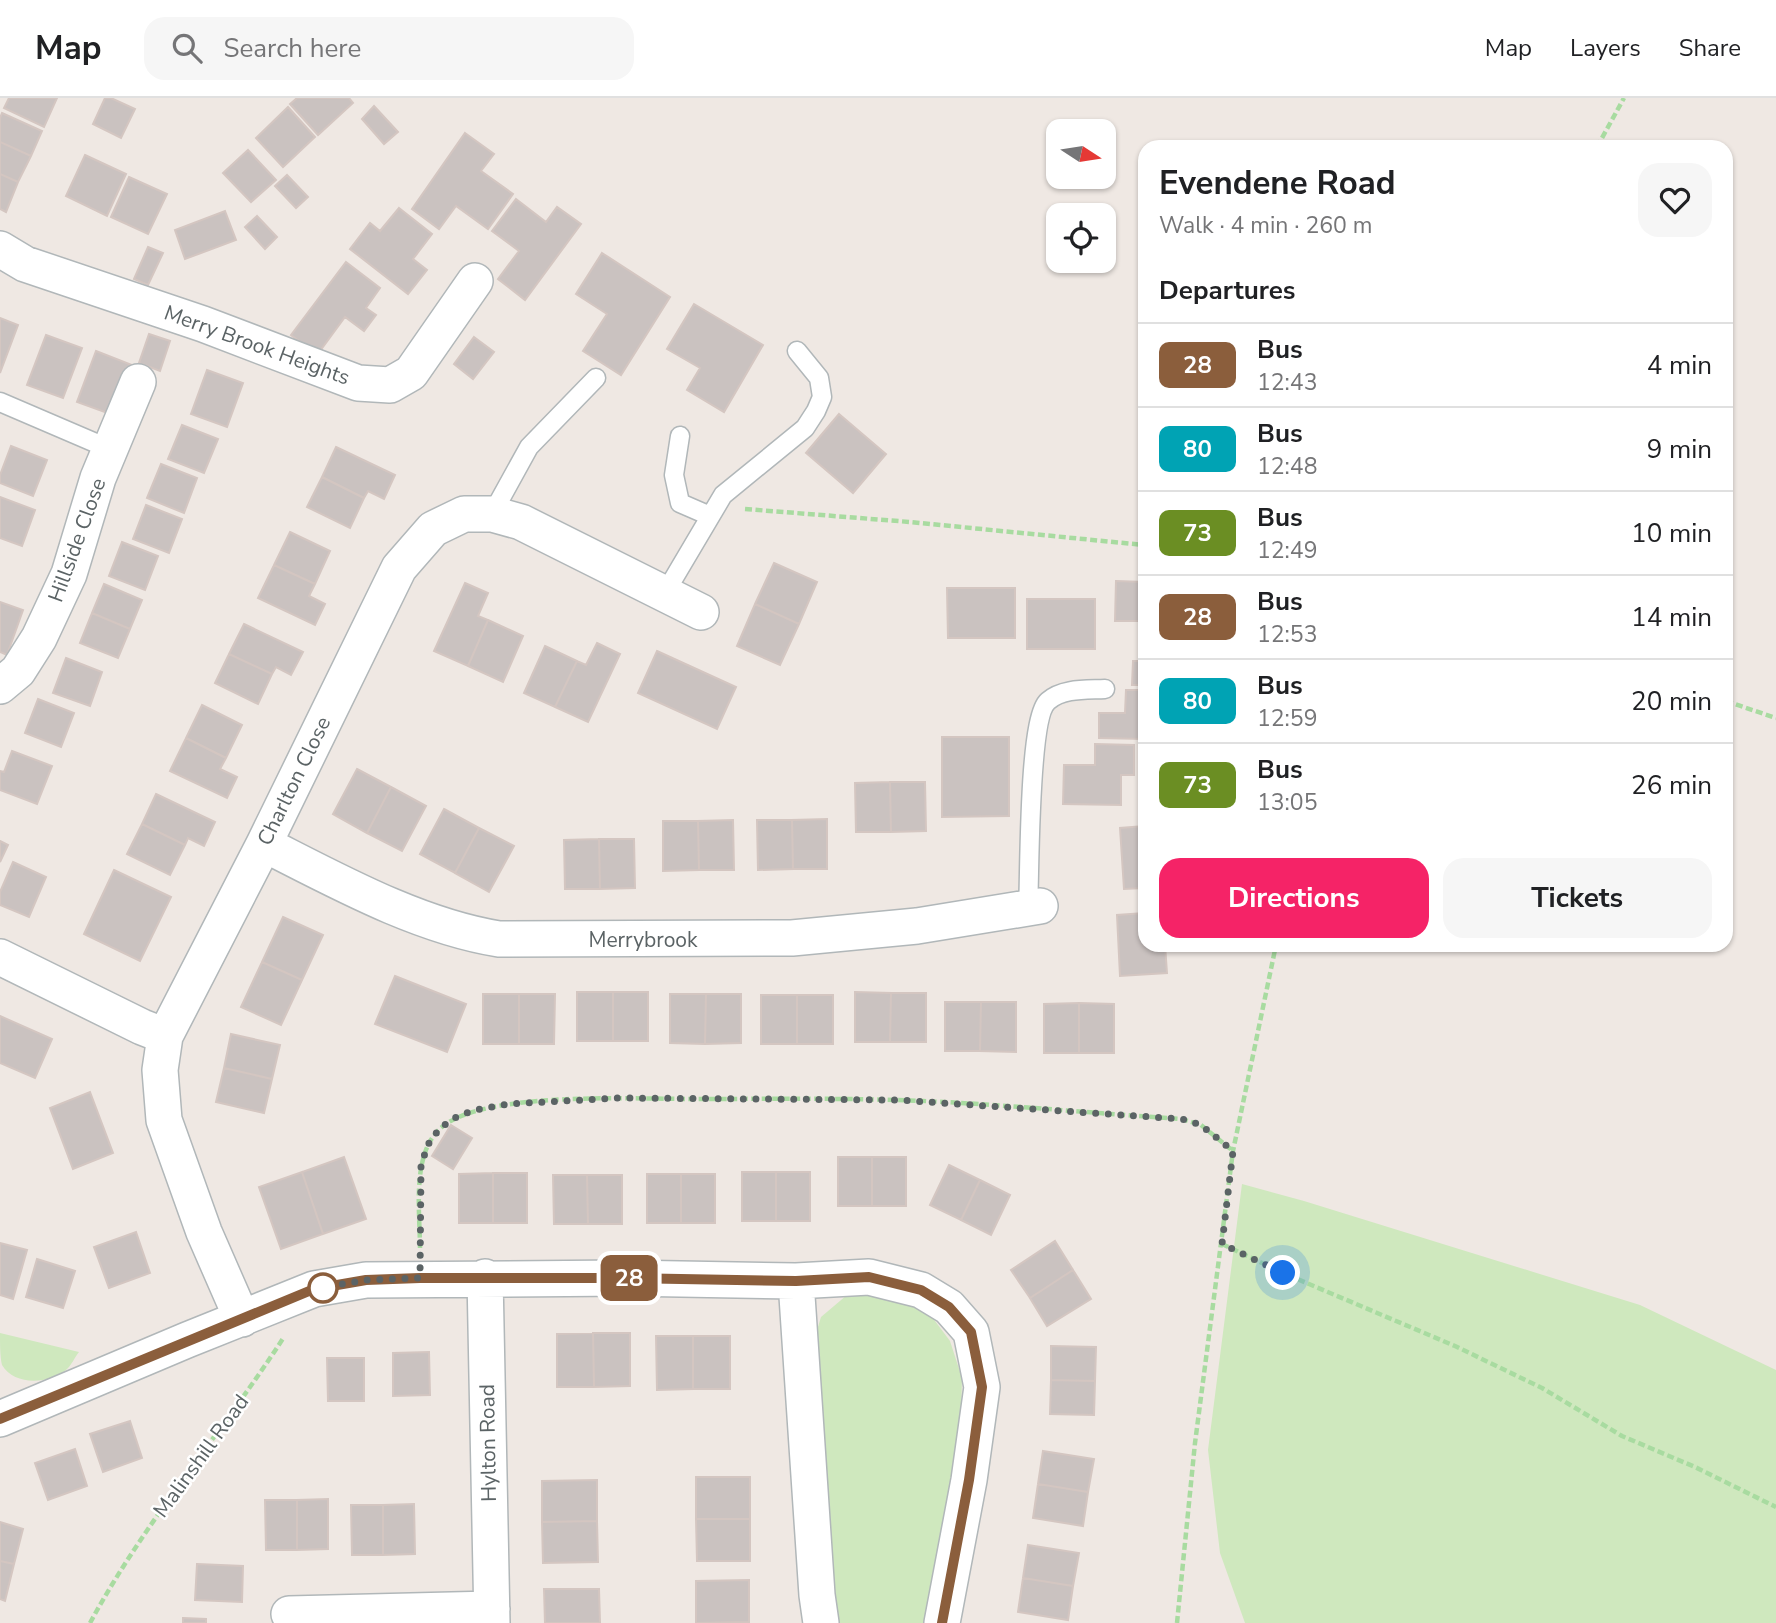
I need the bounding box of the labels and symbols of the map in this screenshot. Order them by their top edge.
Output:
north arrow [1046,119,1116,189]
street label: Merry Brook Heights [160,298,354,392]
street label: Hillside Close [42,474,112,606]
street label: Charlton Close [251,712,337,850]
street label: Merrybrook [588,926,698,954]
line badge: 28 [598,1255,660,1301]
your location [1265,1255,1300,1290]
unlabelled marker [308,1273,338,1303]
street label: Hylton Road [473,1384,503,1502]
street label: Malinshill Road [147,1389,255,1523]

